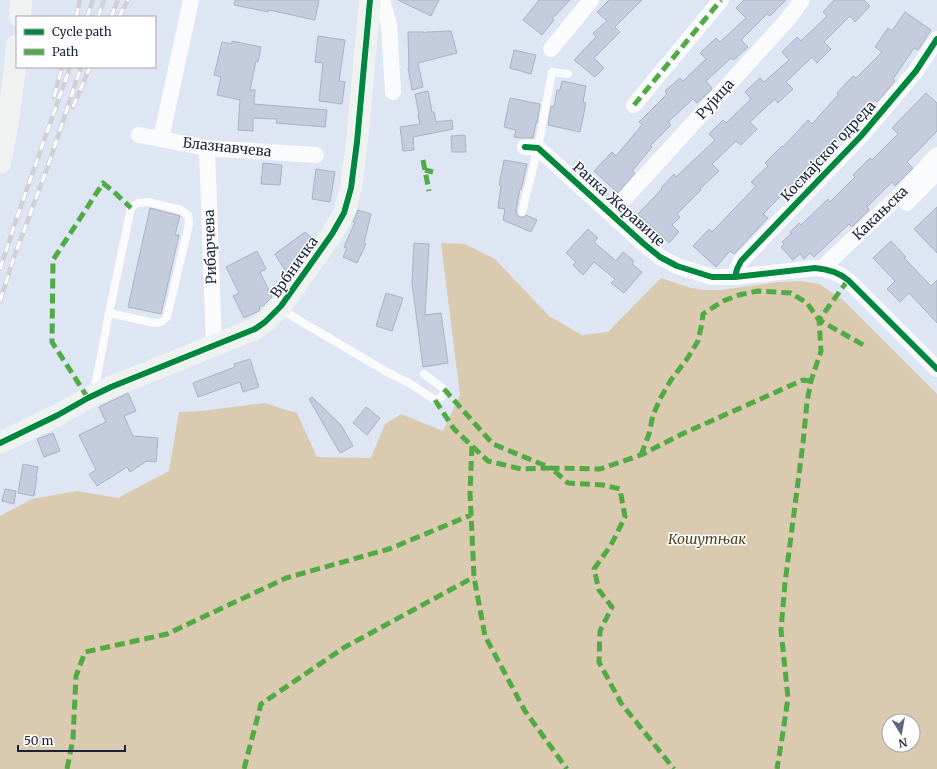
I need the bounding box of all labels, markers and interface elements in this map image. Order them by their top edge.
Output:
legend [16,16,156,68]
text: Cycle path [52,24,112,39]
text: Path [52,44,78,59]
street label: Рујица [692,75,738,123]
street label: Космајског одреда [777,97,880,205]
street label: Блазнавчева [182,133,273,161]
street label: Ранка Жеравице [569,158,669,250]
street label: Какањска [848,182,912,244]
street label: Рибарчева [200,209,220,285]
street label: Врбничка [266,232,322,301]
park label: Кошутњак [668,530,746,548]
north arrow [881,713,921,753]
scale bar [18,727,125,753]
text: 50 m [24,733,53,748]
text: N [897,735,909,751]

